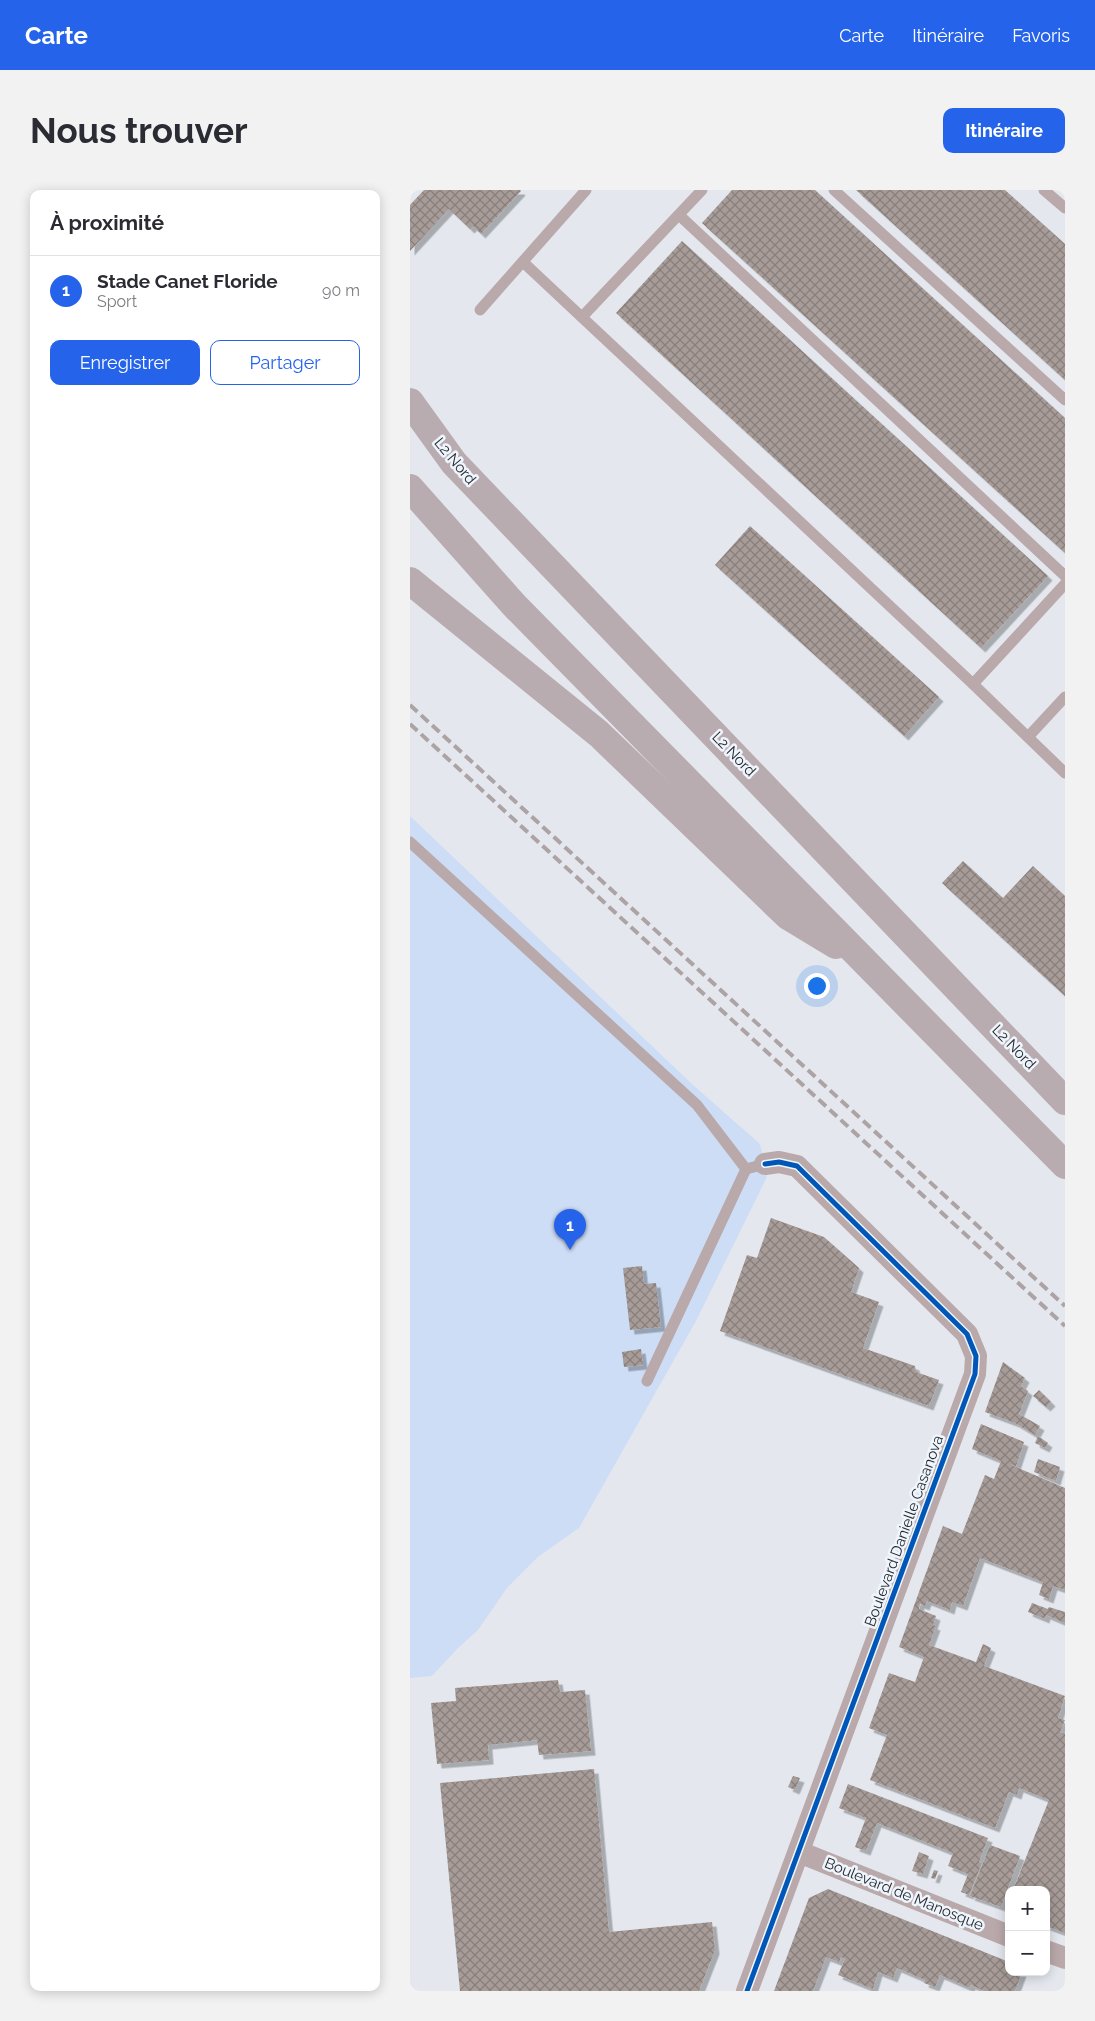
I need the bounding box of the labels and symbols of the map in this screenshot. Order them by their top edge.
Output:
street label: L2 Nord [430,434,480,488]
street label: L2 Nord [708,728,760,780]
your location [804,973,830,999]
street label: L2 Nord [988,1021,1040,1073]
pin: 1 [554,1209,586,1250]
street label: Boulevard Danielle Casanova [861,1433,947,1629]
street label: Boulevard de Manosque [822,1854,986,1934]

